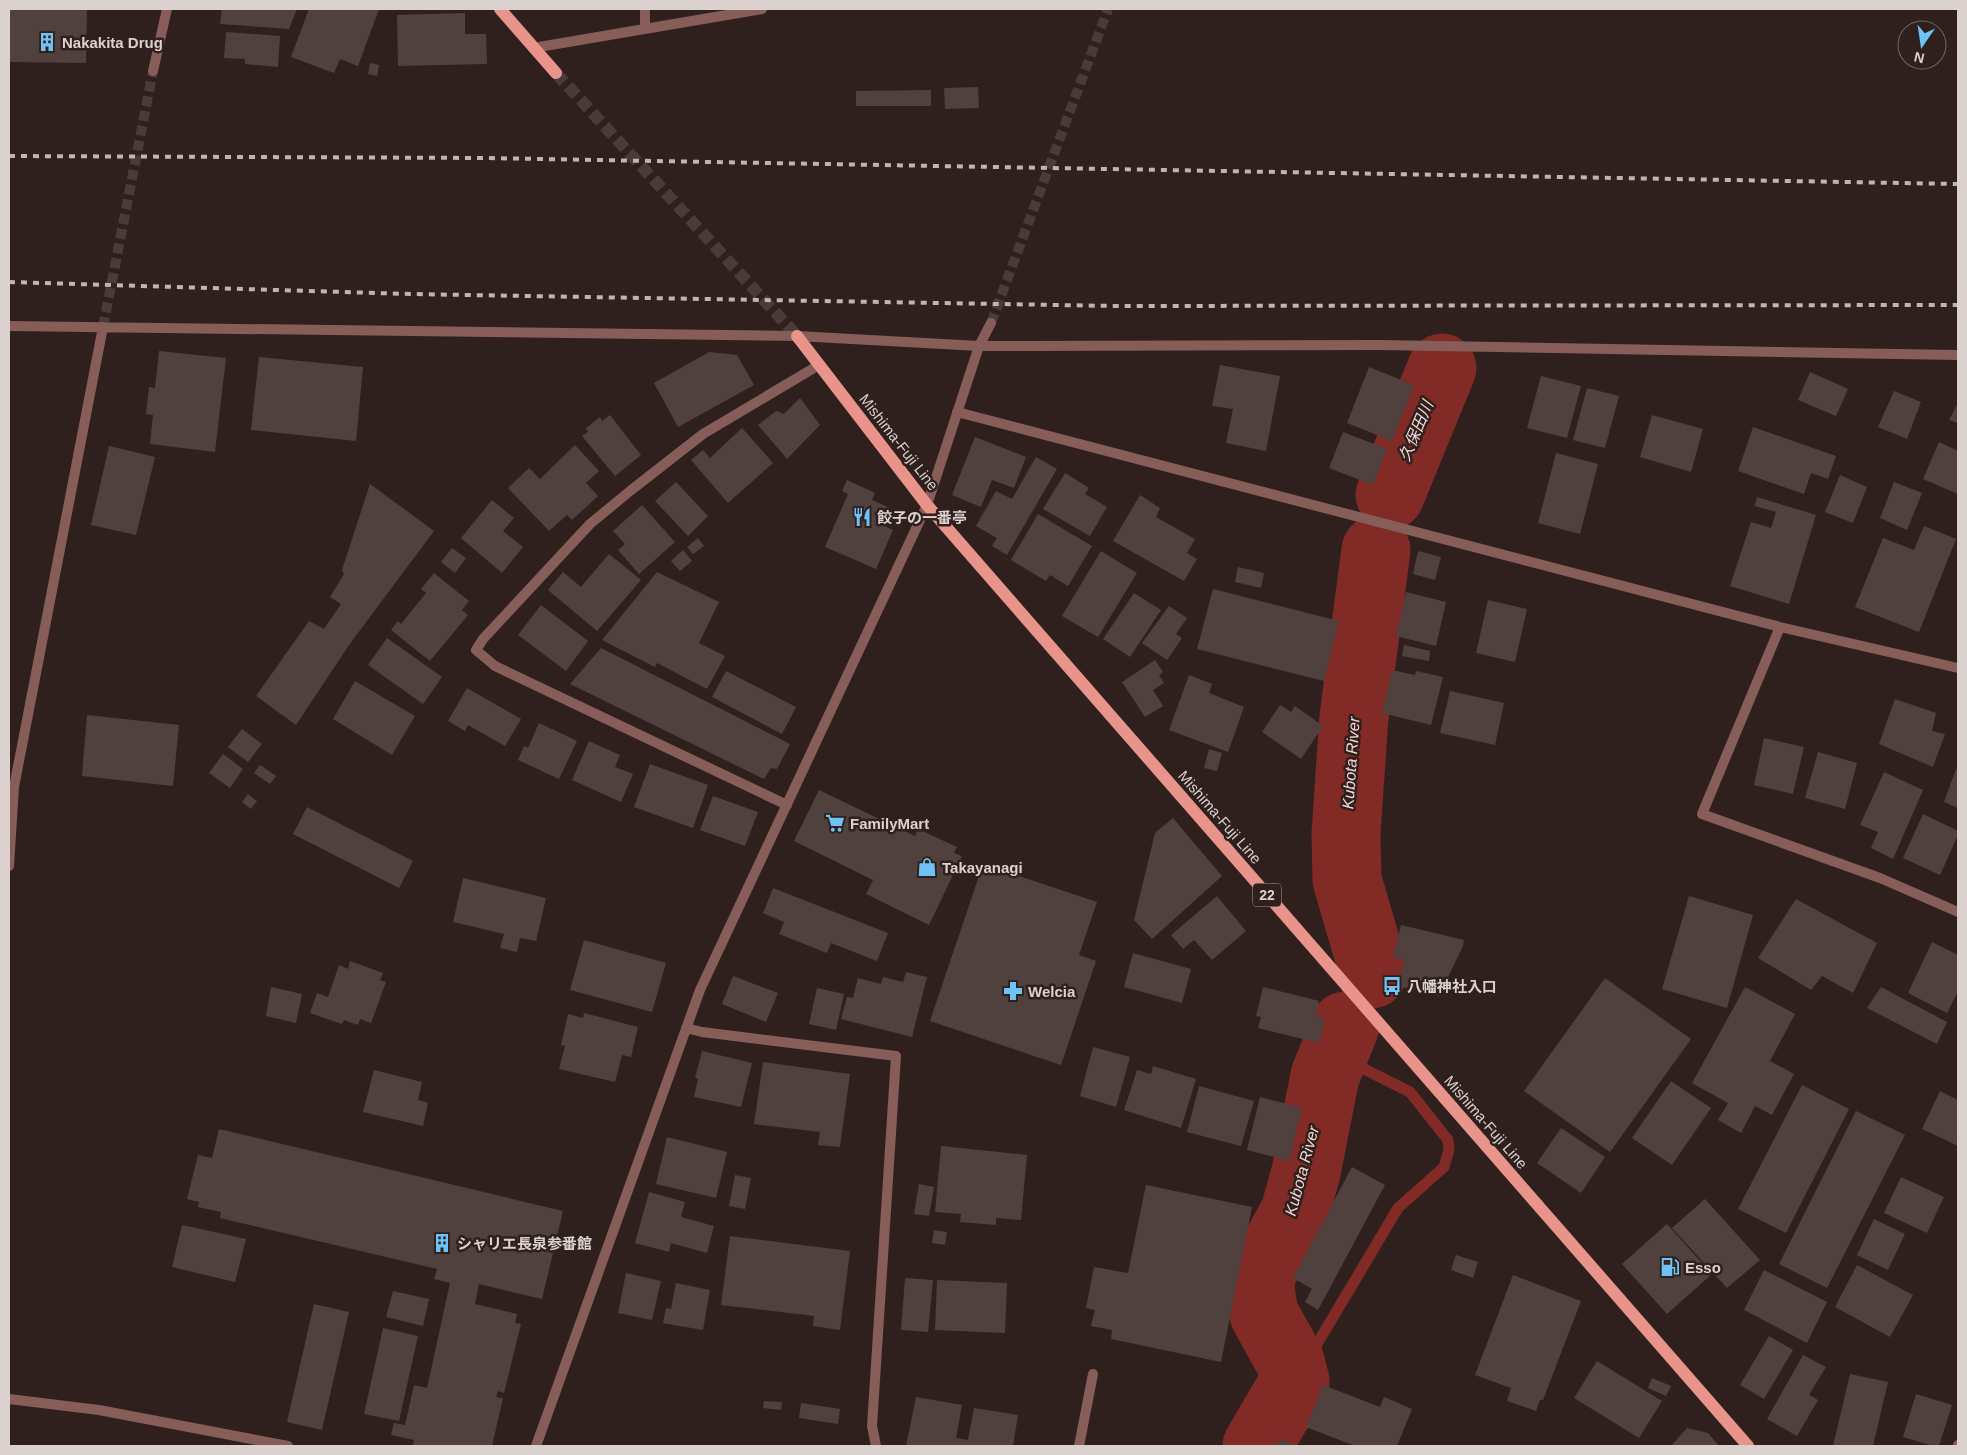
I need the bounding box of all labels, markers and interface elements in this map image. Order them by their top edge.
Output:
north arrow [1897,20,1947,70]
building icon: Nakakita Drug [36,31,58,53]
place label: Nakakita Drug [62,34,163,51]
text: N [1912,49,1926,67]
street label: Mishima-Fuji Line [856,390,942,494]
water label: 久保田川 [1396,396,1437,464]
restaurant icon: 餃子の一番亭 [851,506,873,528]
place label: 餃子の一番亭 [877,509,967,526]
water label: Kubota River [1339,716,1363,810]
street label: Mishima-Fuji Line [1175,767,1265,867]
supermarket icon: FamilyMart [824,812,846,834]
place label: FamilyMart [850,815,929,832]
shop icon: Takayanagi [916,856,938,878]
place label: Takayanagi [942,859,1023,876]
road number: 22 [1253,884,1281,906]
bus stop icon: 八幡神社入口 [1381,975,1403,997]
place label: 八幡神社入口 [1407,978,1497,995]
pharmacy icon: Welcia [1002,980,1024,1002]
place label: Welcia [1028,983,1076,1000]
street label: Mishima-Fuji Line [1441,1072,1531,1172]
water label: Kubota River [1282,1123,1322,1218]
building icon: シャリエ長泉参番館 [431,1232,453,1254]
place label: シャリエ長泉参番館 [457,1235,592,1252]
fuel station icon: Esso [1659,1256,1681,1278]
place label: Esso [1685,1259,1721,1276]

